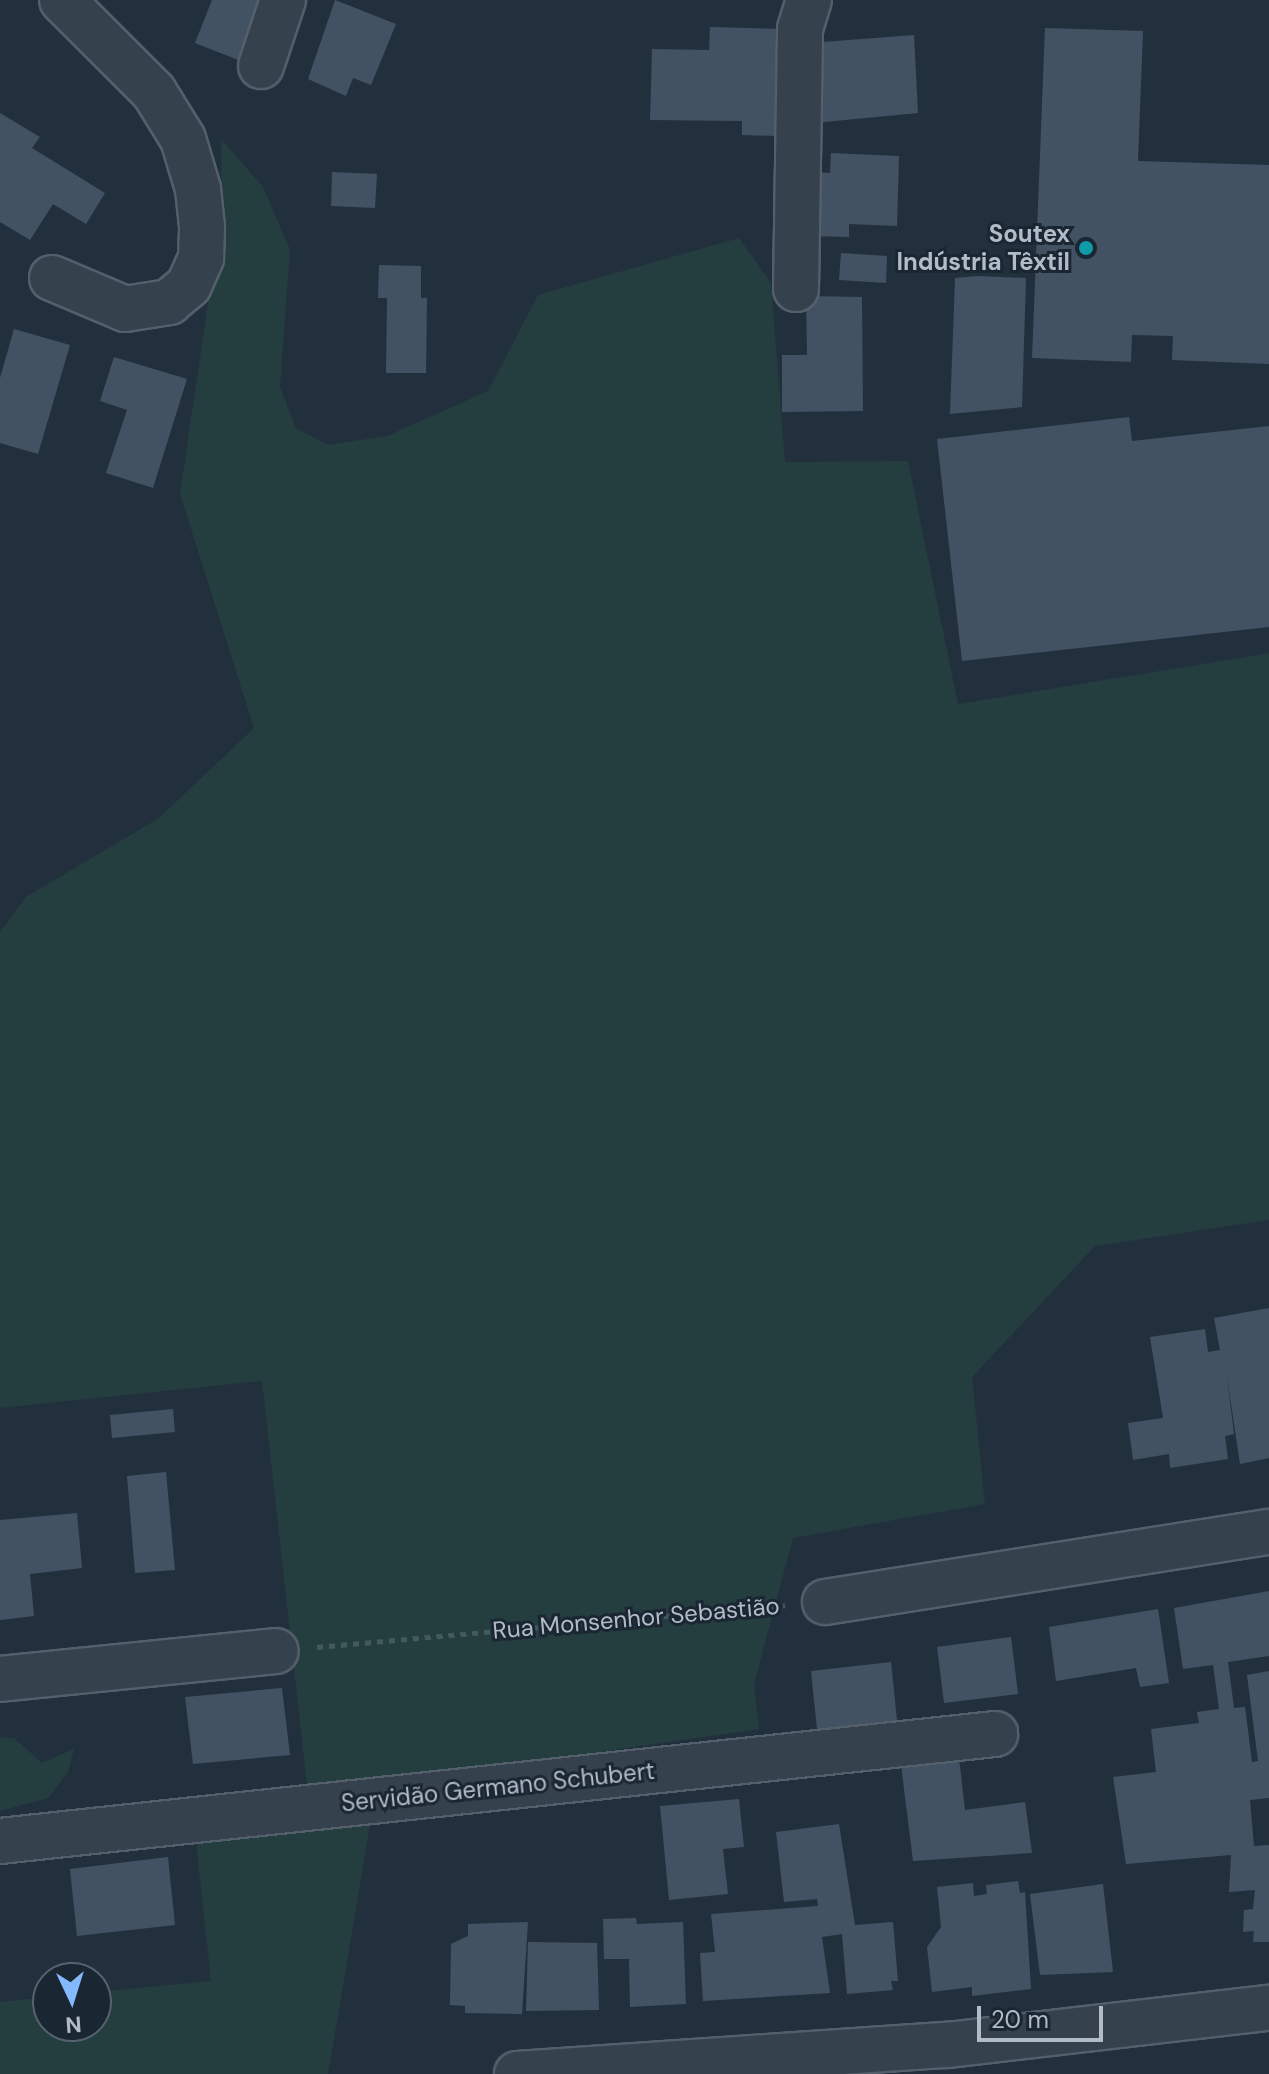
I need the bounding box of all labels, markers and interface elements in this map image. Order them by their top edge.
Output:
place label: Soutex Indústria Têxtil [896,220,1070,276]
marker: Soutex Indústria Têxtil [1077,239,1095,257]
street label: Rua Monsenhor Sebastião [491,1591,781,1645]
street label: Servidão Germano Schubert [340,1756,656,1818]
north arrow [32,1962,112,2042]
scale bar [981,1990,1107,2040]
text: 20 m [991,2004,1049,2035]
text: N [65,2009,83,2039]

